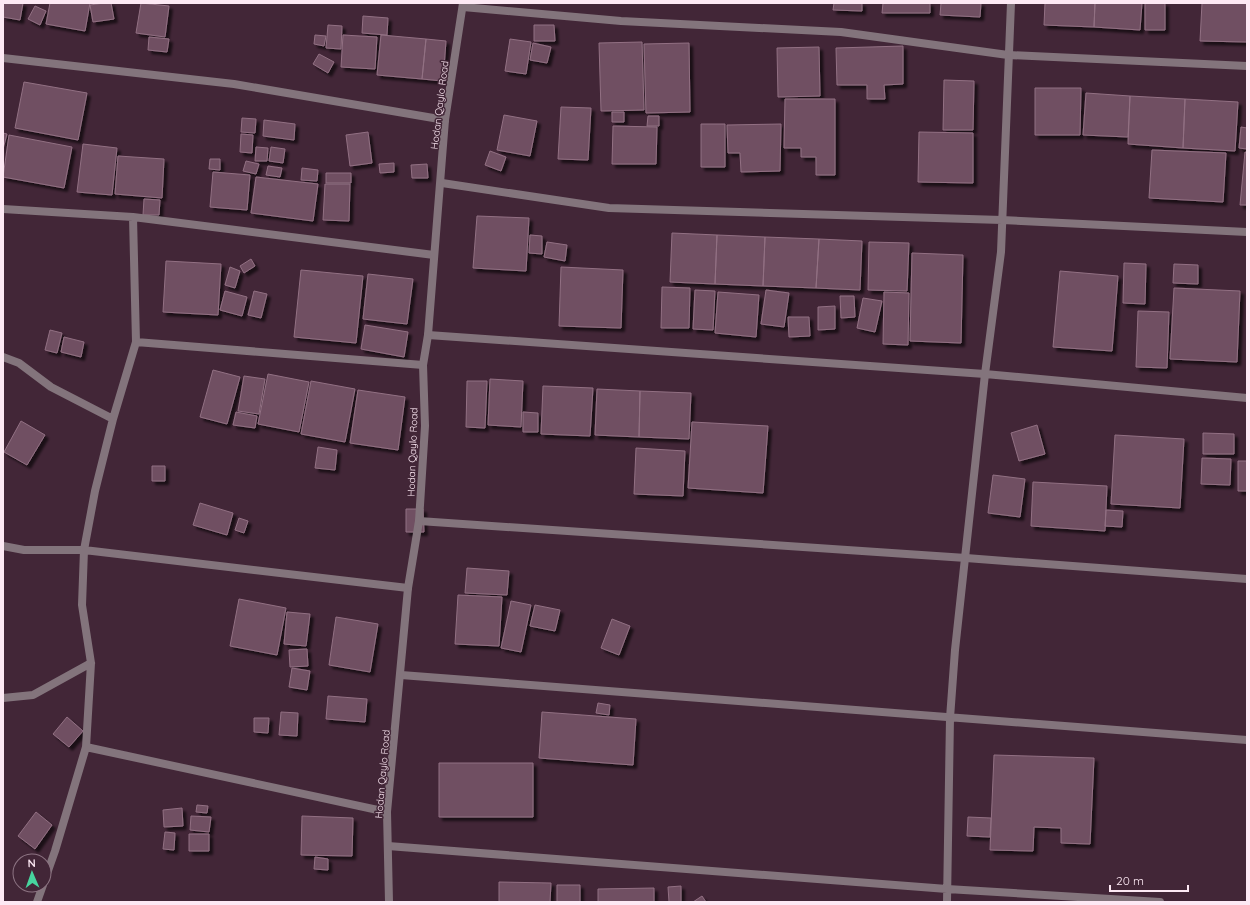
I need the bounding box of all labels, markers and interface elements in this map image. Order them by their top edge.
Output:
street label: Hodan Qaylo Road [428,60,451,150]
street label: Hodan Qaylo Road [404,407,421,497]
street label: Hodan Qaylo Road [372,729,393,819]
north arrow [12,853,52,893]
text: N [27,856,36,870]
scale bar [1110,867,1188,893]
text: 20 m [1116,873,1144,888]

